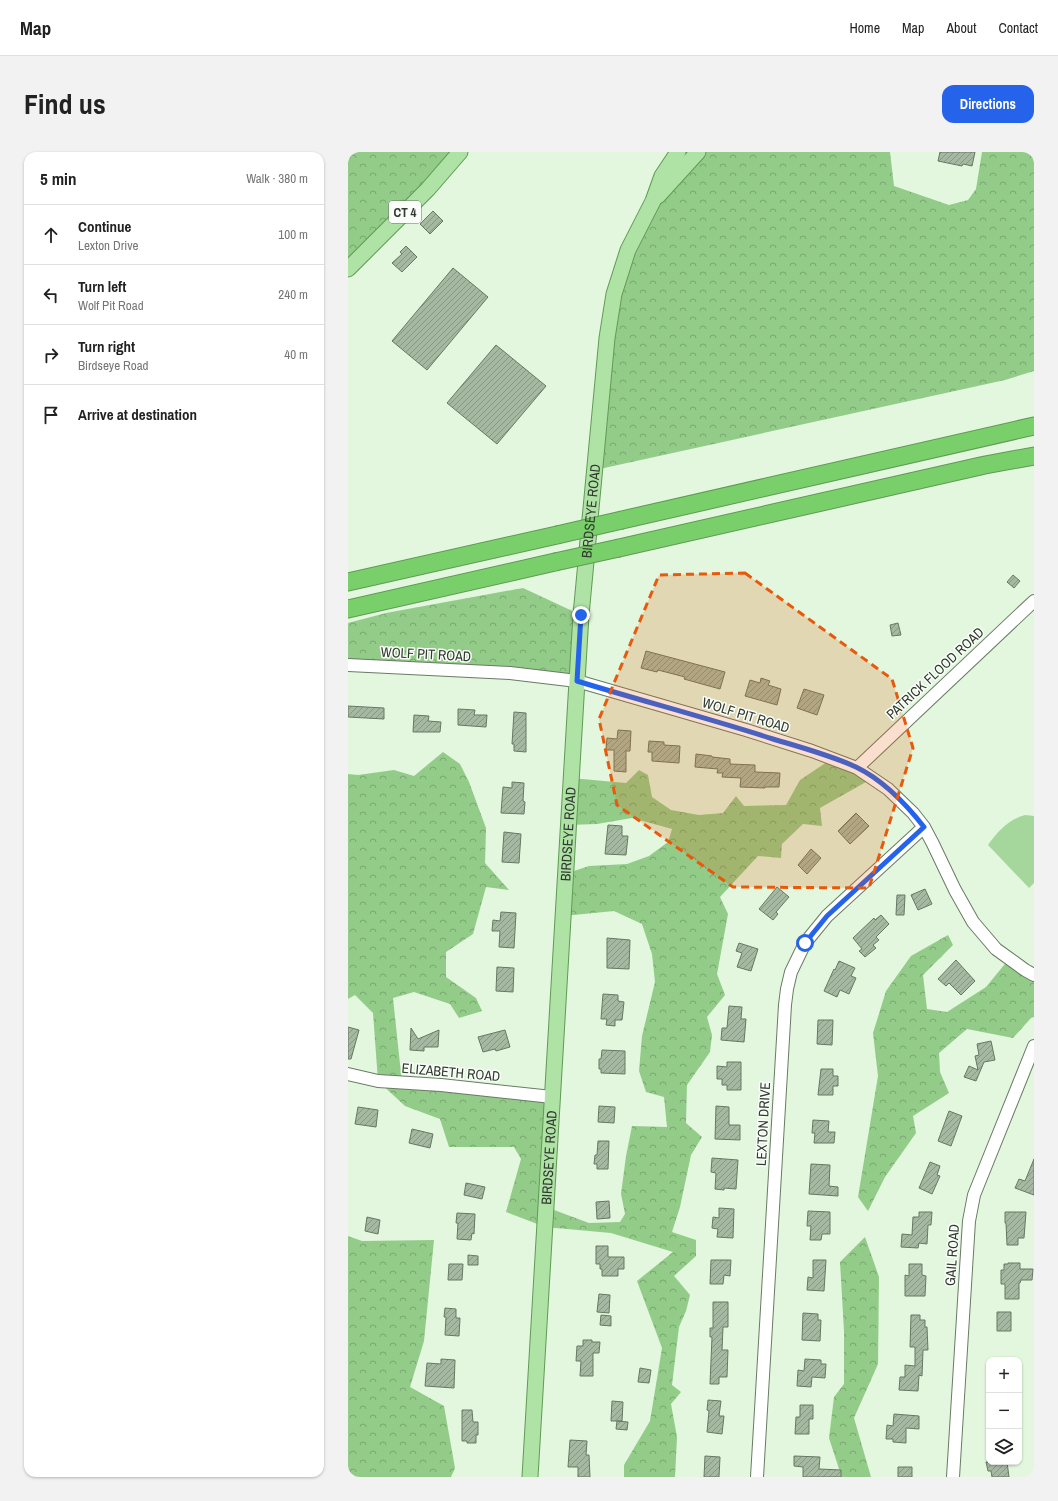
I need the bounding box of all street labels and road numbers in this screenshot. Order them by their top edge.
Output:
road number: CT 4 [389,201,421,223]
street label: BIRDSEYE ROAD [577,463,604,559]
street label: PATRICK FLOOD ROAD [882,623,988,723]
street label: WOLF PIT ROAD [380,643,472,665]
street label: WOLF PIT ROAD [700,693,792,737]
street label: BIRDSEYE ROAD [556,786,580,882]
street label: ELIZABETH ROAD [401,1059,501,1085]
street label: LEXTON DRIVE [752,1082,774,1166]
street label: BIRDSEYE ROAD [537,1110,561,1205]
street label: GAIL ROAD [941,1223,963,1287]

